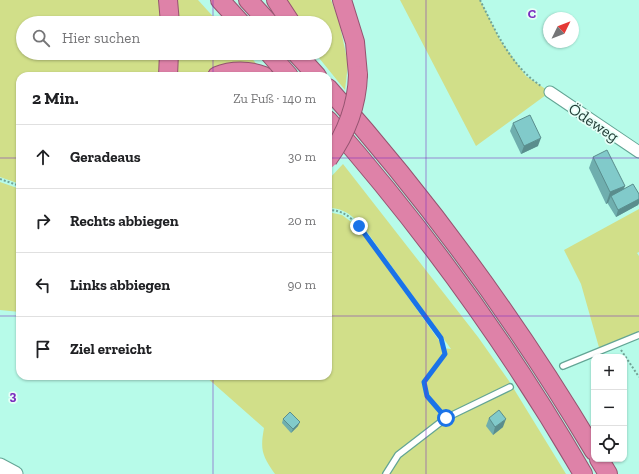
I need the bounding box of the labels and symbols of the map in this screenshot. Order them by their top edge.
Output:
text: C [528,6,536,21]
north arrow [543,12,579,48]
street label: Ödeweg [565,99,623,146]
route end [350,217,368,235]
text: 3 [10,388,17,403]
route start [437,409,455,427]

